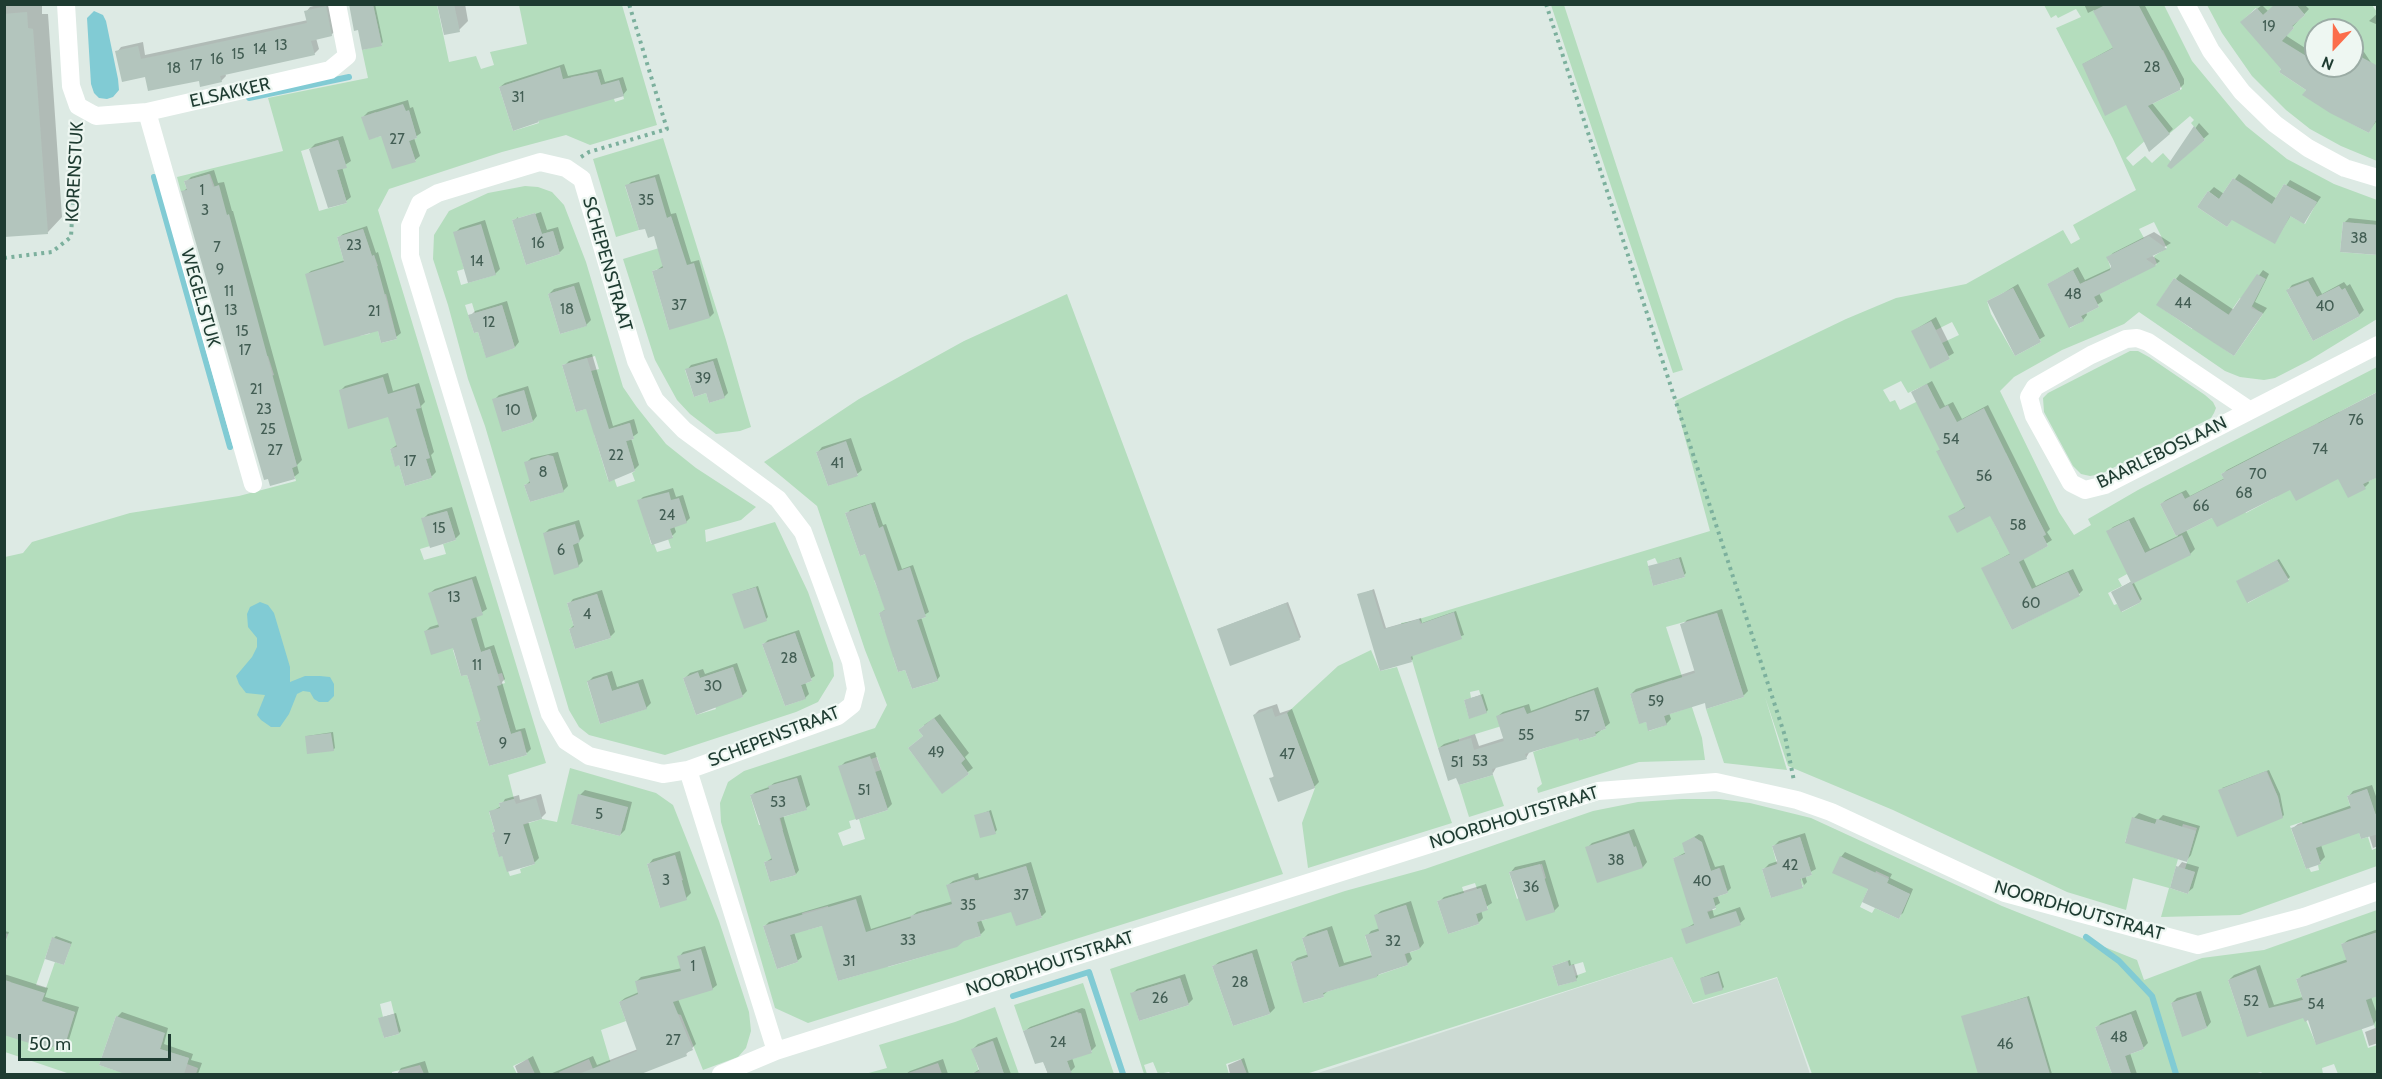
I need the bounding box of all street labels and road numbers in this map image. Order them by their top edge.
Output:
street label: ELSAKKER [188,73,272,113]
street label: KORENSTUK [62,121,88,223]
street label: SCHEPENSTRAAT [577,194,637,334]
street label: WEGELSTUK [176,246,224,350]
street label: BAARLEBOSLAAN [2094,412,2230,494]
street label: SCHEPENSTRAAT [705,702,843,772]
street label: NOORDHOUTSTRAAT [1427,782,1601,854]
street label: NOORDHOUTSTRAAT [1992,876,2166,946]
street label: NOORDHOUTSTRAAT [963,927,1137,1001]

